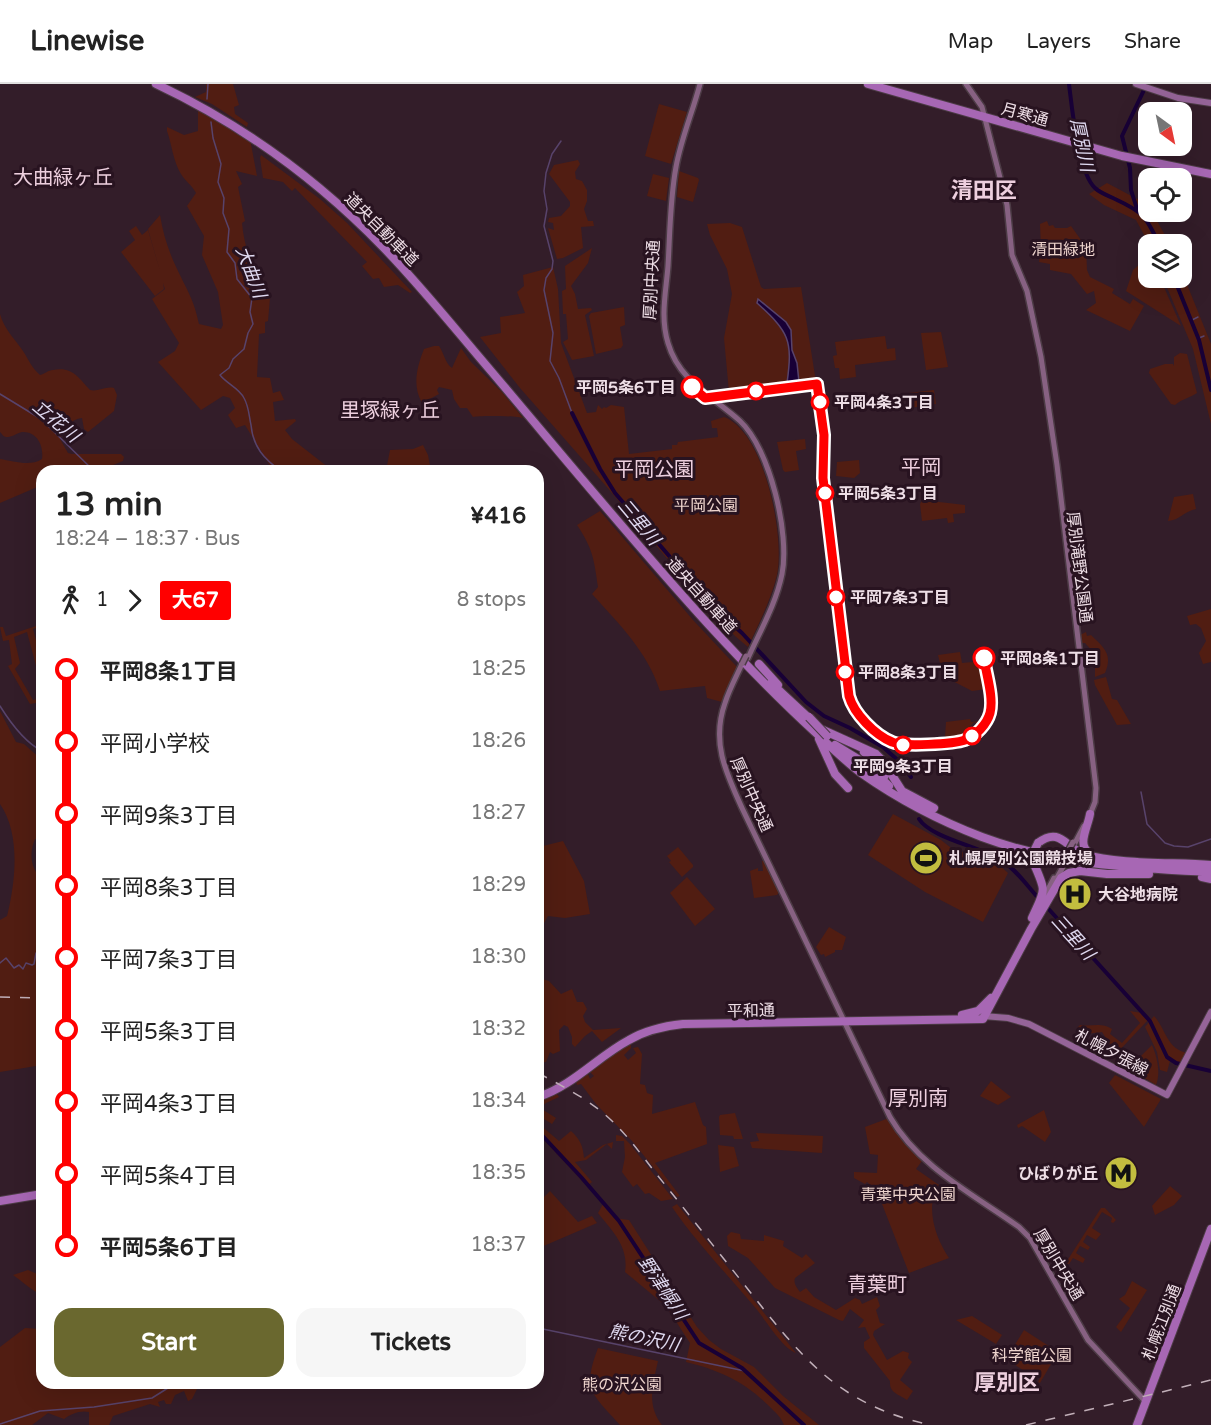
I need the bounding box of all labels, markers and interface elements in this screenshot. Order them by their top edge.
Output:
text: Linewise [30,24,144,58]
text: Map [948,29,993,54]
text: Layers [1026,29,1091,54]
text: Share [1124,29,1181,54]
street label: 月寒通 [999,99,1051,131]
north arrow [1138,102,1192,156]
map controls [1138,102,1192,288]
water label: 厚別川 [1066,116,1099,176]
district label: 大曲緑ヶ丘 [13,166,113,190]
button: locate [1138,168,1192,222]
district label: 清田区 [951,178,1017,204]
street label: 道央自動車道 [340,189,422,271]
button: layers [1138,234,1192,288]
street label: 厚別中央通 [640,240,664,321]
park label: 清田緑地 [1031,240,1095,260]
water label: 大曲川 [231,243,272,303]
marker: 平岡5条6丁目 [681,376,703,398]
place label: 平岡5条6丁目 [576,378,676,398]
unlabelled marker [747,382,765,400]
marker: 平岡4条3丁目 [811,393,829,411]
place label: 平岡4条3丁目 [834,393,934,413]
water label: 立花川 [28,395,85,448]
district label: 里塚緑ヶ丘 [340,399,440,423]
district label: 平岡 [901,456,941,480]
district label: 平岡公園 [614,458,694,482]
marker: 平岡5条3丁目 [816,484,834,502]
place label: 平岡5条3丁目 [838,484,938,504]
text: 13 min [54,485,163,524]
water label: 三里川 [613,494,666,551]
park label: 平岡公園 [674,496,738,516]
text: ¥416 [470,503,526,529]
street label: 厚別滝野公園通 [1062,510,1096,624]
text: 18:24 – 18:37 · Bus [54,527,240,551]
street label: 道央自動車道 [662,553,741,638]
icon: walk [54,584,87,617]
icon: forward [118,584,151,617]
text: 1 [96,588,109,612]
text: 大67 [172,588,219,613]
text: 8 stops [457,588,526,612]
marker: 平岡7条3丁目 [827,588,845,606]
place label: 平岡7条3丁目 [850,588,950,608]
marker: 平岡8条1丁目 [973,647,995,669]
place label: 平岡8条1丁目 [1000,649,1100,669]
text: 18:25 [471,657,526,681]
text: 平岡8条1丁目 [100,659,238,685]
marker: 平岡8条3丁目 [836,663,854,681]
place label: 平岡8条3丁目 [858,663,958,683]
unlabelled marker [963,727,981,745]
text: 18:26 [471,729,526,753]
text: 平岡小学校 [100,731,210,757]
marker: 平岡9条3丁目 [894,736,912,754]
street label: 厚別中央通 [726,754,776,835]
place label: 平岡9条3丁目 [853,757,953,777]
text: 18:27 [471,801,526,825]
text: 平岡9条3丁目 [100,803,238,829]
sports icon: 札幌厚別公園競技場 [908,840,944,876]
place label: 札幌厚別公園競技場 [949,849,1093,869]
text: 18:29 [471,873,526,897]
text: 平岡8条3丁目 [100,875,238,901]
hospital icon: 大谷地病院 [1057,876,1093,912]
place label: 大谷地病院 [1098,885,1178,905]
water label: 三里川 [1047,910,1101,966]
text: 18:30 [471,945,526,969]
text: 平岡7条3丁目 [100,947,238,973]
street label: 平和通 [727,1001,775,1021]
text: 18:32 [471,1017,526,1041]
text: 平岡5条3丁目 [100,1019,238,1045]
street label: 札幌夕張線 [1072,1025,1152,1080]
district label: 厚別南 [888,1087,948,1111]
text: 18:34 [471,1089,526,1113]
text: 平岡4条3丁目 [100,1091,238,1117]
metro station icon: ひばりが丘 [1103,1155,1139,1191]
text: 18:35 [471,1161,526,1185]
text: 平岡5条4丁目 [100,1163,238,1189]
place label: ひばりが丘 [1018,1164,1098,1184]
park label: 青葉中央公園 [860,1185,956,1205]
street label: 厚別中央通 [1029,1225,1087,1304]
text: 18:37 [471,1233,526,1257]
text: 平岡5条6丁目 [100,1235,238,1261]
water label: 野津幌川 [634,1252,693,1326]
district label: 青葉町 [847,1273,907,1297]
street label: 札幌江別通 [1138,1281,1186,1363]
button: Start [54,1308,284,1377]
button: Tickets [296,1308,526,1377]
water label: 熊の沢川 [606,1320,683,1357]
park label: 科学館公園 [992,1346,1072,1366]
district label: 厚別区 [974,1370,1040,1396]
park label: 熊の沢公園 [582,1375,662,1395]

